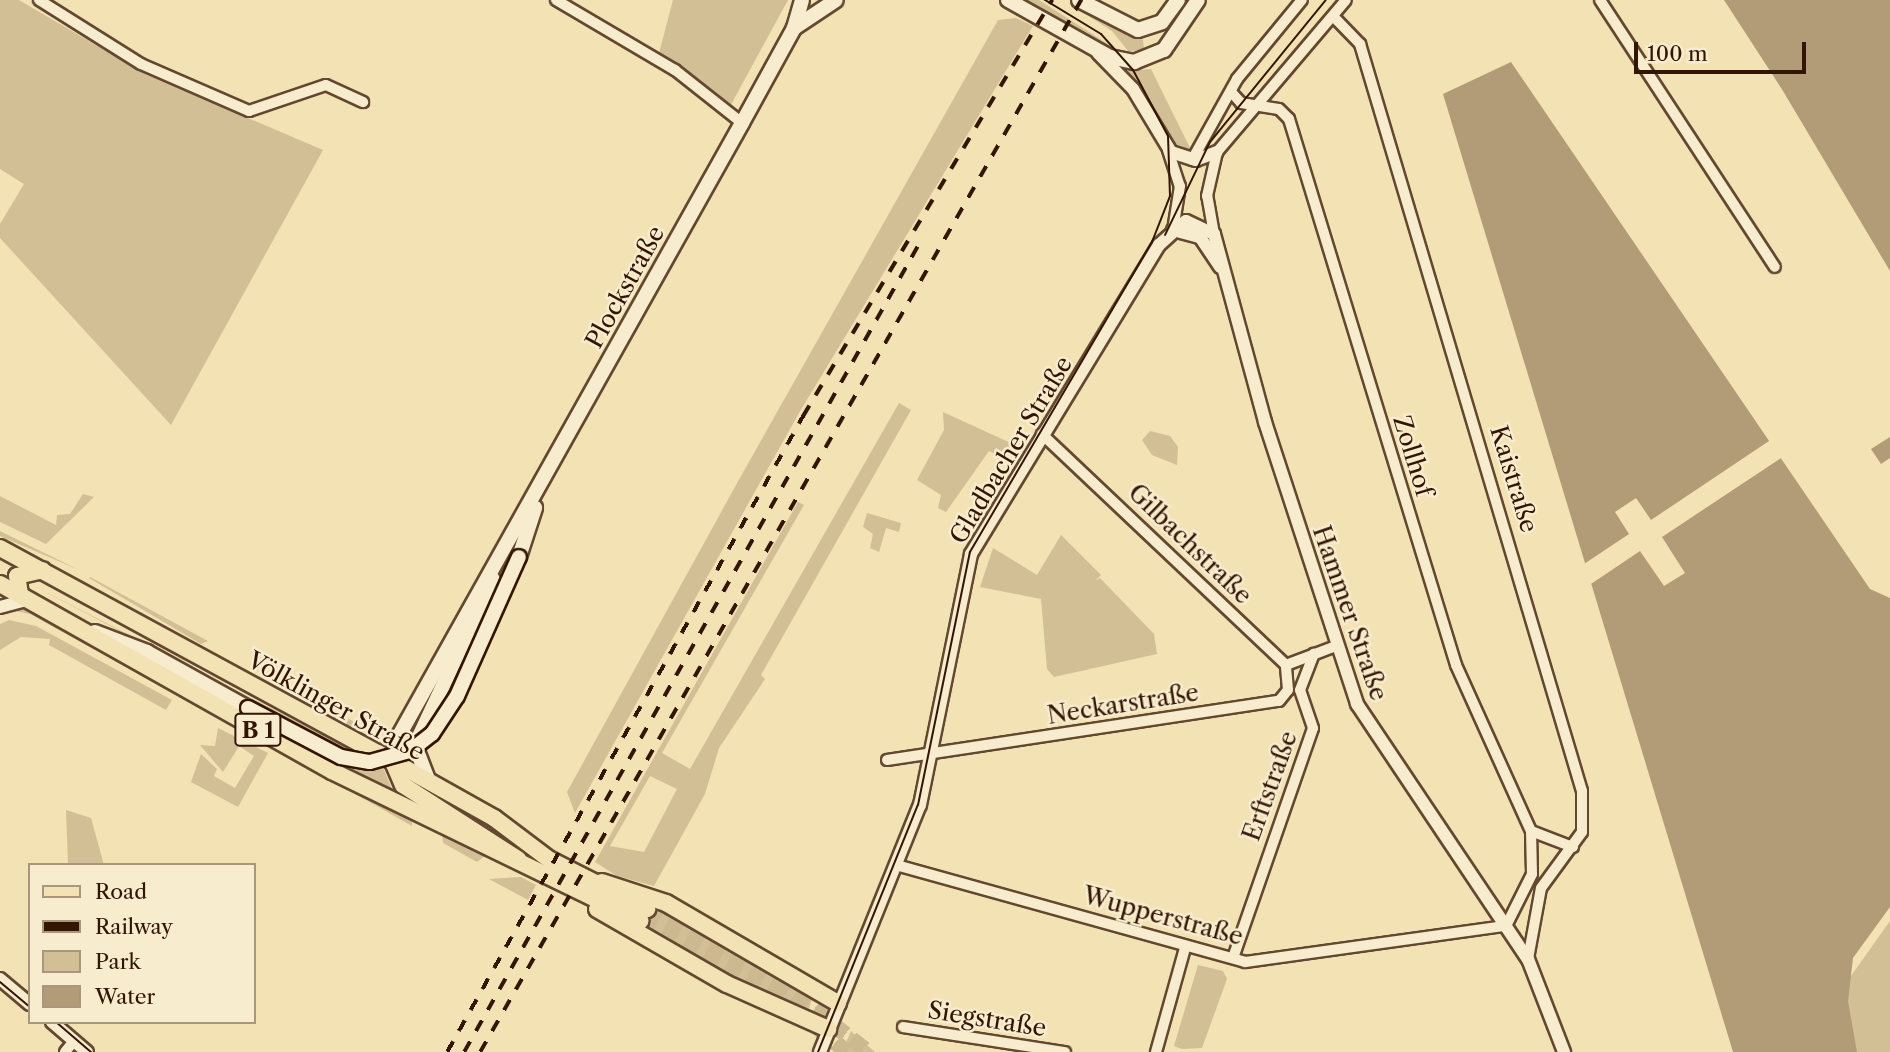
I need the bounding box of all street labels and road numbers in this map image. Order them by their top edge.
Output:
street label: Plockstraße [580,221,670,353]
street label: Gladbacher Straße [944,351,1078,549]
street label: Zollhof [1387,412,1439,500]
street label: Kaistraße [1484,422,1544,536]
street label: Gilbachstraße [1122,478,1258,610]
street label: Hammer Straße [1307,522,1393,704]
street label: Völklinger Straße [242,645,430,767]
street label: Neckarstraße [1045,678,1201,730]
road number: B 1 [233,710,282,750]
street label: Erftstraße [1237,727,1303,845]
street label: Wupperstraße [1080,881,1246,951]
street label: Siegstraße [926,995,1048,1043]

